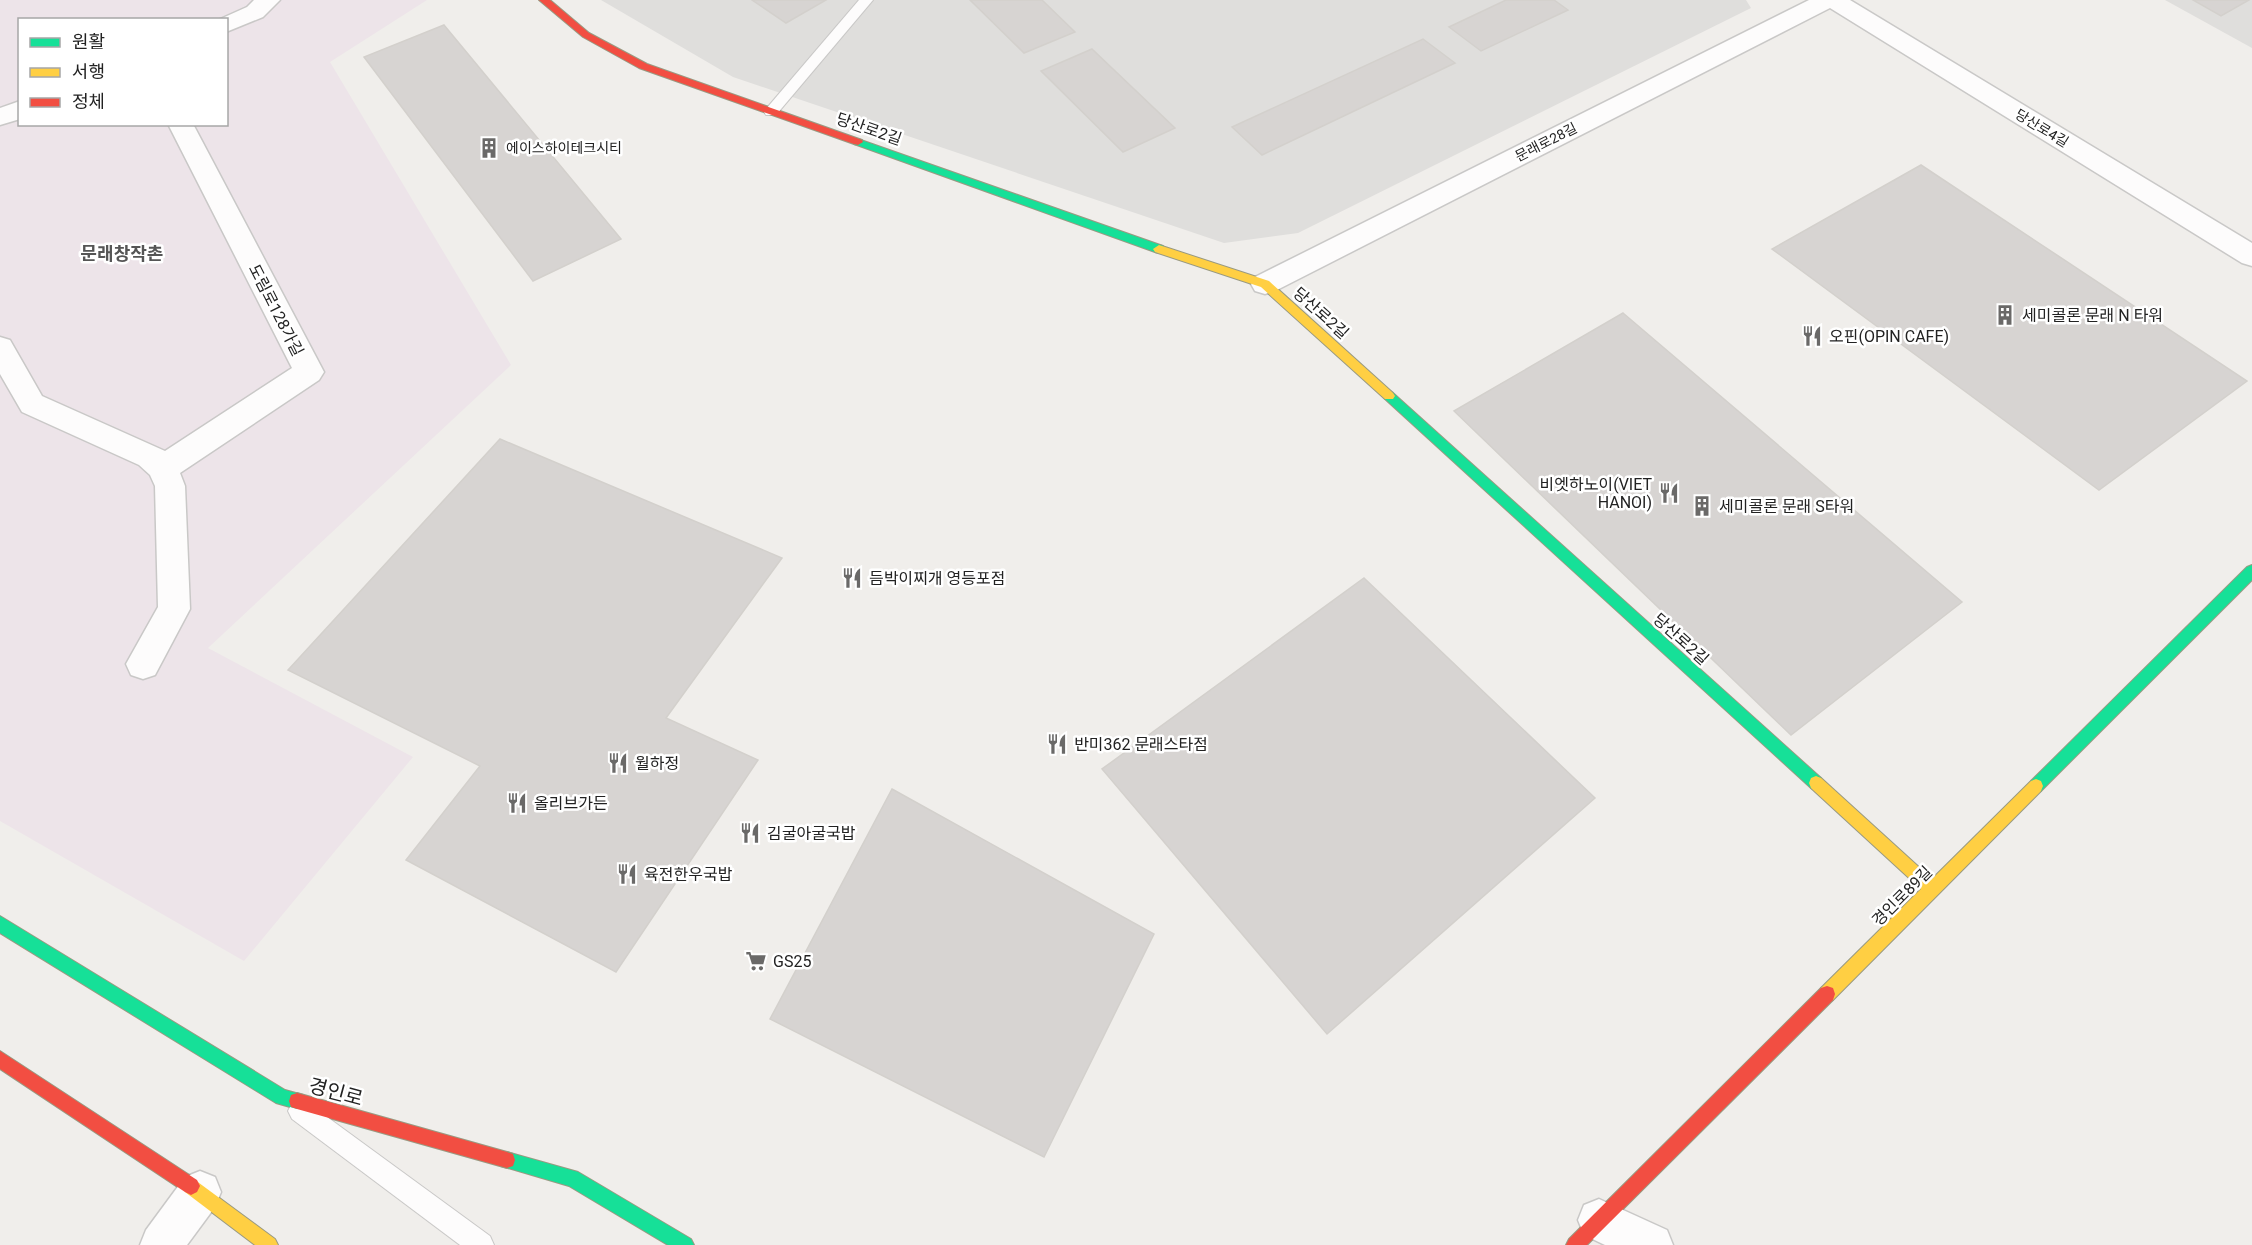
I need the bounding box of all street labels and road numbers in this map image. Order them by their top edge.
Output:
street label: 당산로4길 [2012,106,2072,150]
street label: 당산로2길 [834,109,904,149]
street label: 문래로28길 [1512,120,1580,164]
street label: 도림로128가길 [245,261,307,359]
street label: 당산로2길 [1289,283,1353,343]
street label: 당산로2길 [1649,609,1713,669]
street label: 경인로89길 [1868,862,1936,930]
street label: 경인로 [306,1073,366,1111]

